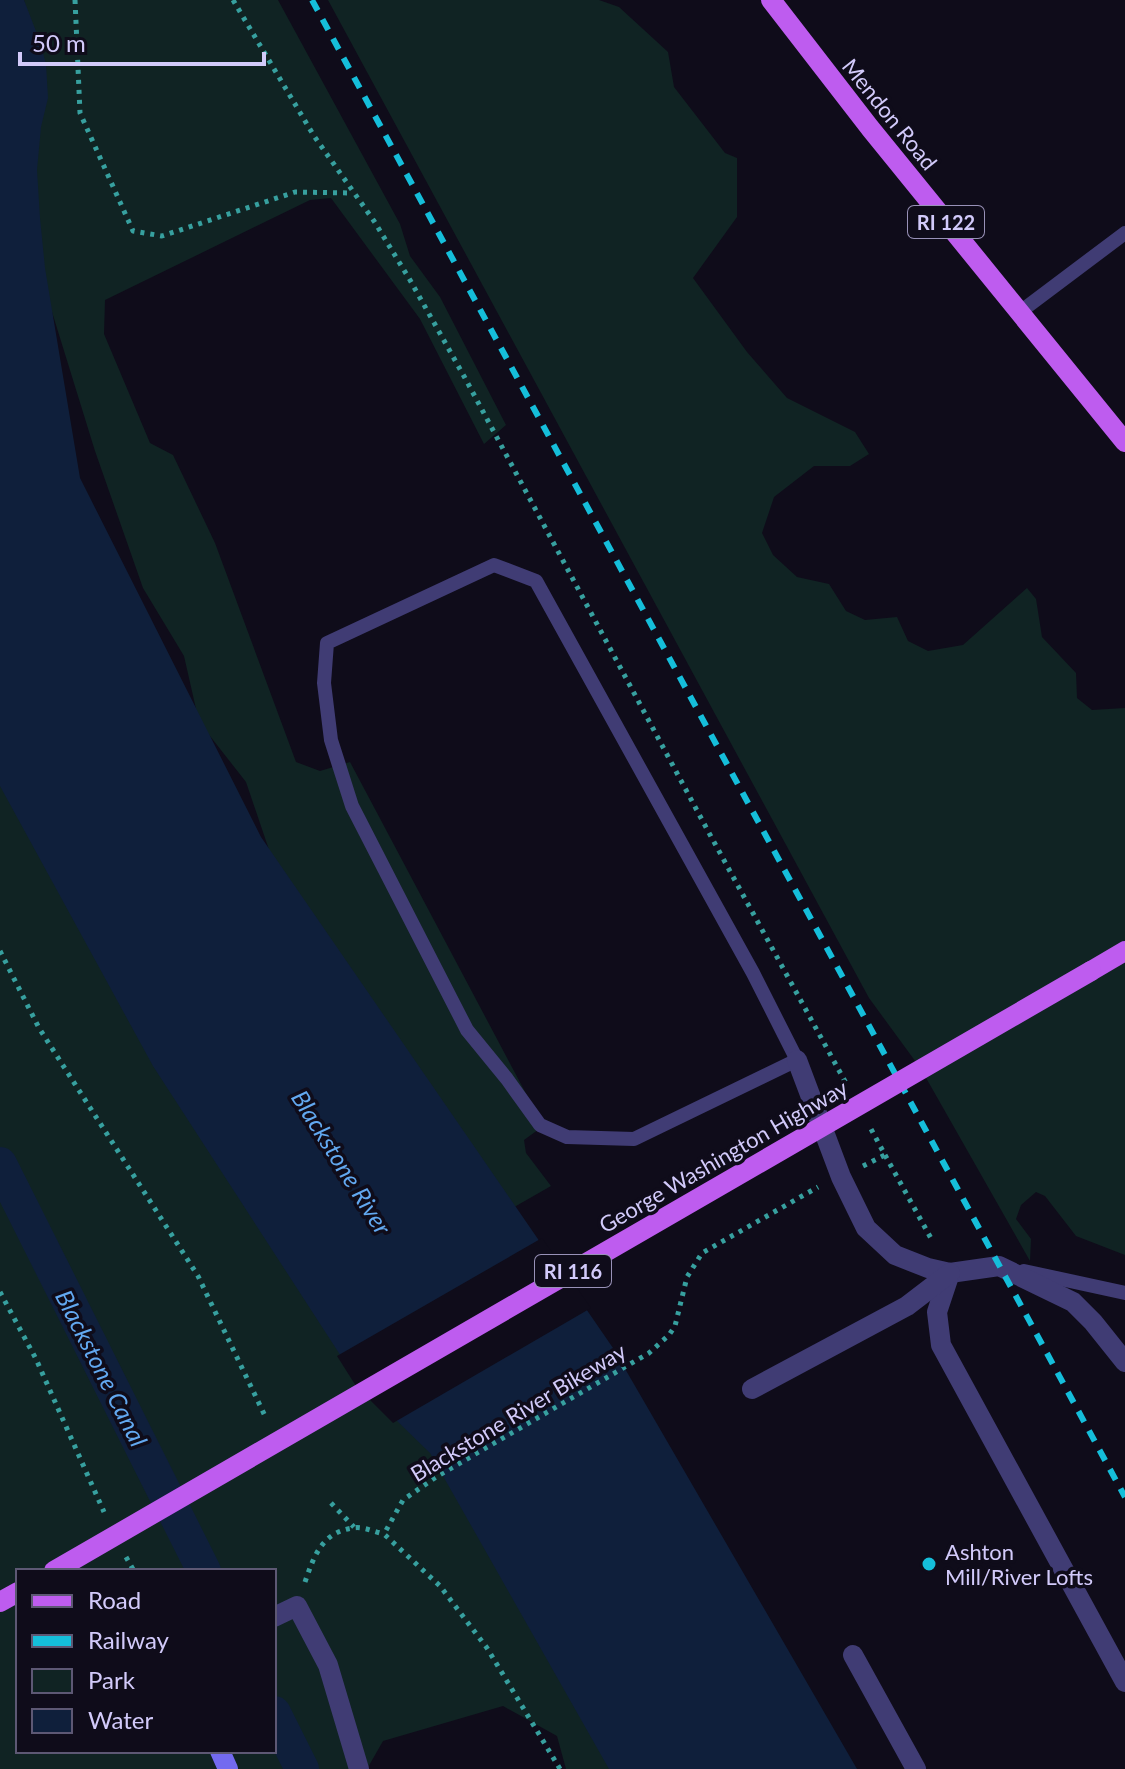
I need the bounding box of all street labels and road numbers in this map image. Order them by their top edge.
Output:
street label: Mendon Road [837,53,943,175]
road number: RI 122 [908,206,984,238]
street label: George Washington Highway [594,1073,853,1238]
road number: RI 116 [535,1255,611,1287]
street label: Blackstone River Bikeway [405,1337,631,1487]

